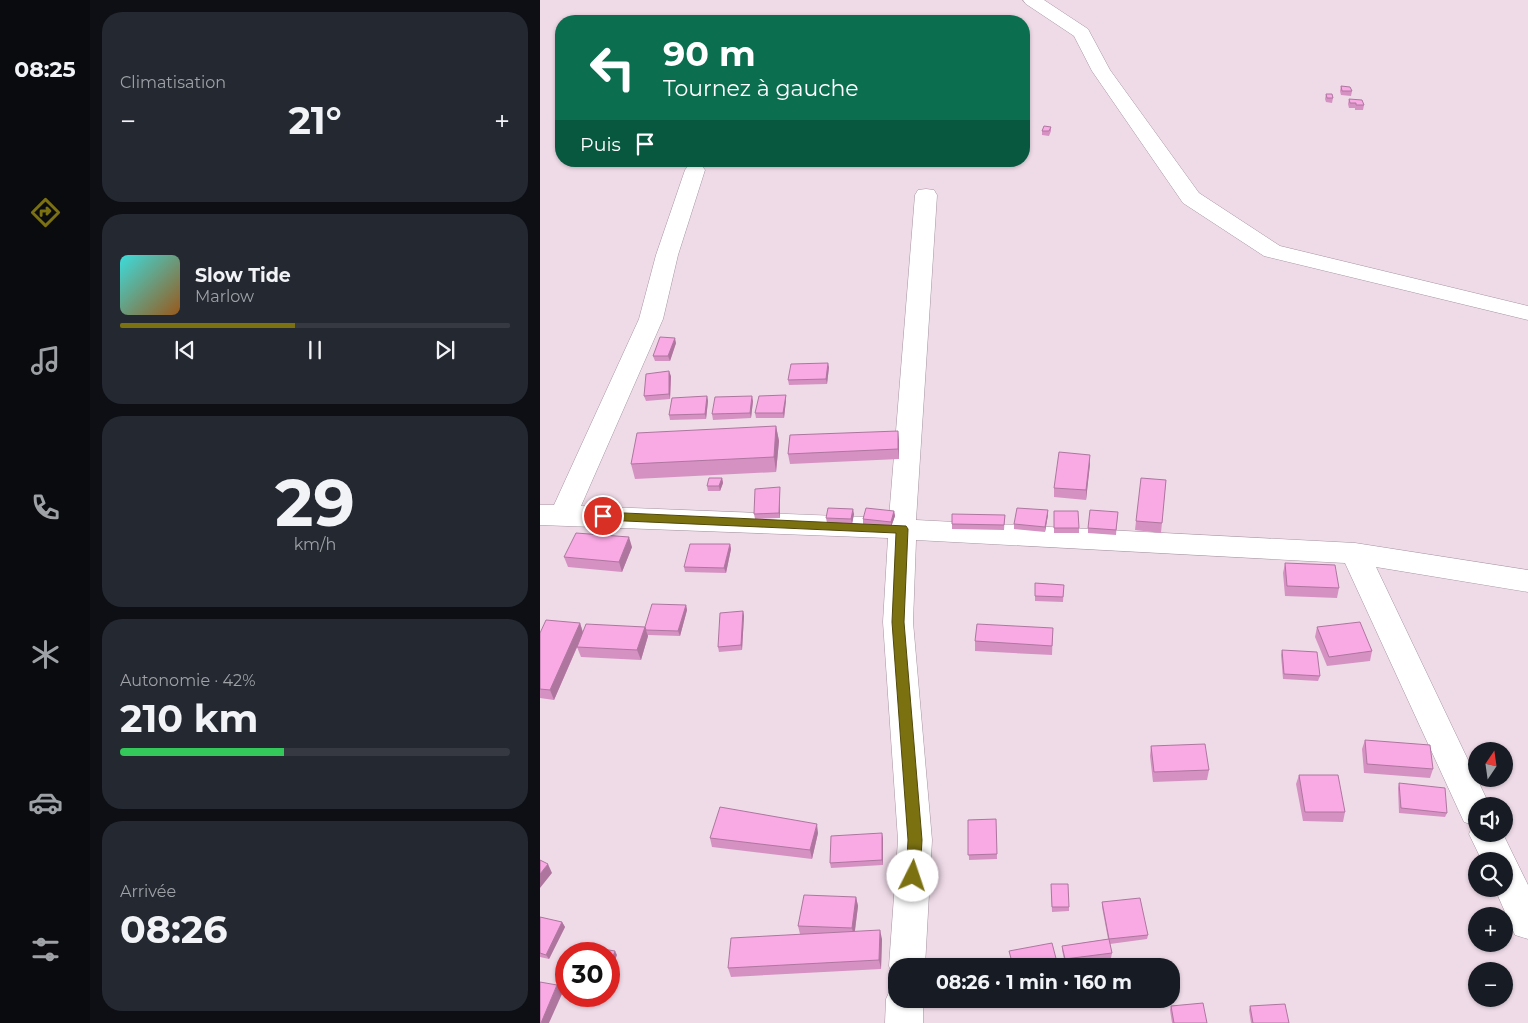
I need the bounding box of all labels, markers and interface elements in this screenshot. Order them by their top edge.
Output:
text: 90 m [663,32,756,75]
icon: left [580,35,645,100]
text: 08:25 [14,56,76,83]
text: Climatisation [120,73,226,92]
text: Tournez à gauche [663,75,859,102]
text: 21° [288,97,342,144]
text: − [120,104,136,138]
text: + [494,104,510,138]
icon: arrive [631,130,659,158]
text: Puis [580,133,621,156]
icon: directions [28,195,63,230]
text: Slow Tide [195,264,291,287]
text: Marlow [195,287,254,306]
icon: previous [171,336,199,364]
icon: pause [301,336,329,364]
icon: next [431,336,459,364]
icon: music [28,343,63,378]
text: 29 [275,463,355,542]
icon: phone [28,490,63,525]
pin [582,495,624,537]
icon: arrive [589,502,617,530]
text: km/h [294,535,336,554]
icon: climate [28,637,63,672]
text: Autonomie · 42% [120,671,256,690]
text: 210 km [120,695,259,742]
north arrow [1468,742,1512,788]
map controls [1468,742,1513,1007]
icon: car [28,785,63,820]
button: sound [1468,797,1513,842]
position arrow [886,849,938,901]
button: search [1468,852,1513,897]
text: Arrivée [120,882,176,901]
text: 08:26 [120,906,227,953]
button: + [1468,907,1513,952]
icon: filters [28,932,63,967]
speed limit sign: 30 [555,942,620,1007]
button: − [1468,962,1513,1007]
text: 08:26 · 1 min · 160 m [936,971,1132,994]

